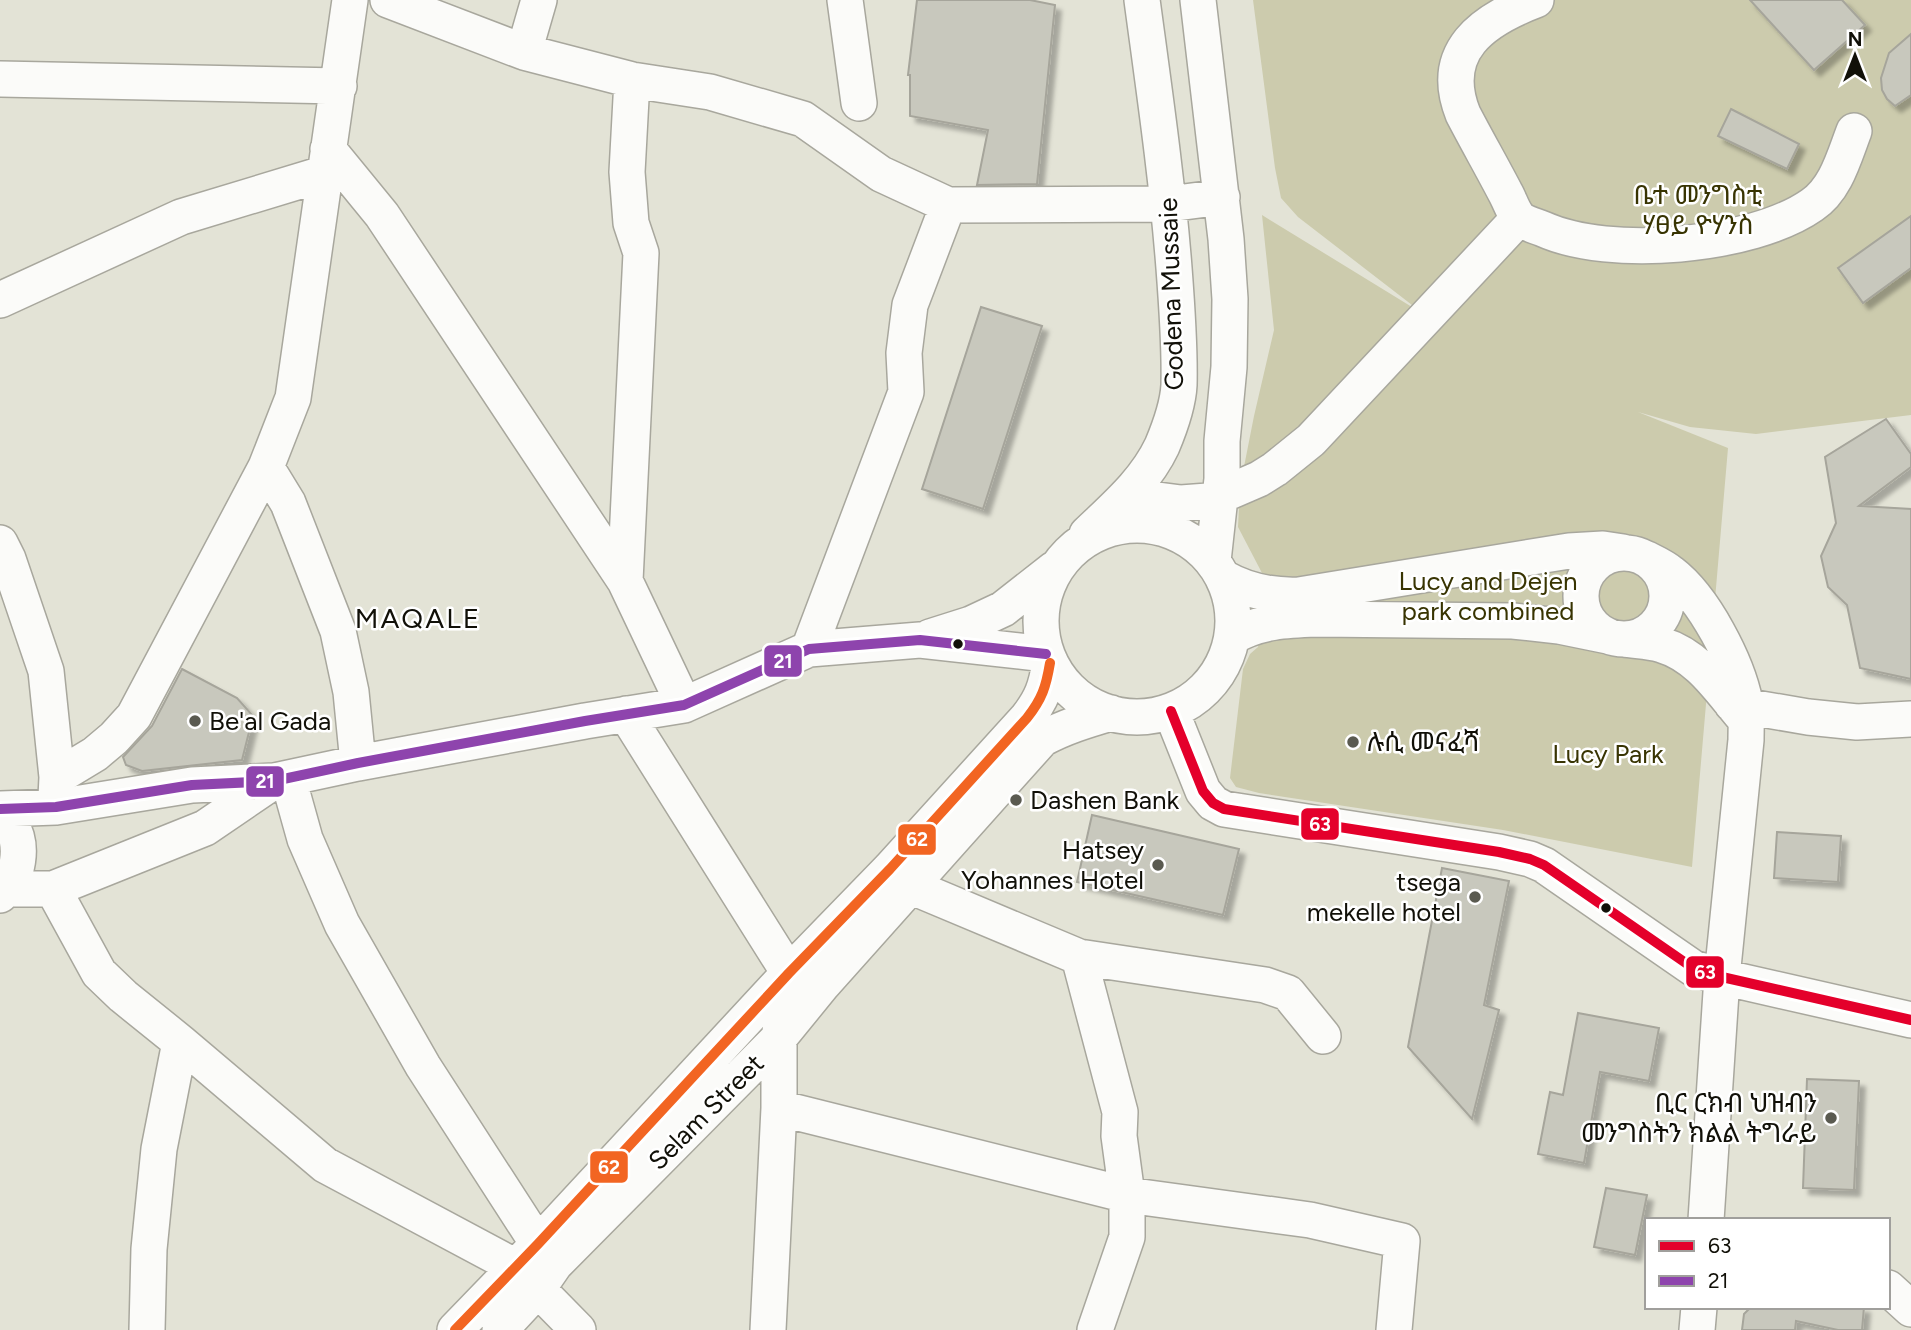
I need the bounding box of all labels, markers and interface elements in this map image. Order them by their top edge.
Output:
north arrow [1820,21,1890,91]
text: N [1848,28,1862,51]
park label: ቤተ መንግስቲ ሃፀይ ዮሃንስ [1634,179,1763,241]
street label: Godena Mussaie [1152,197,1190,391]
park label: Lucy and Dejen park combined [1398,565,1578,627]
district label: MAQALE [355,601,481,635]
unlabelled marker [951,637,965,651]
line badge: 21 [763,644,803,678]
text: 21 [773,650,793,673]
place label: Be'al Gada [209,705,331,737]
marker: Be'al Gada [187,713,203,729]
place label: ሉሲ መናፈሻ [1367,726,1479,758]
marker: ሉሲ መናፈሻ [1345,734,1361,750]
park label: Lucy Park [1552,738,1664,770]
line badge: 21 [245,765,285,798]
text: 21 [255,770,275,793]
place label: Dashen Bank [1030,784,1180,816]
marker: Dashen Bank [1008,792,1024,808]
line badge: 63 [1300,807,1340,841]
text: 63 [1309,813,1331,836]
line badge: 62 [897,823,937,856]
text: 62 [906,828,928,851]
place label: Hatsey Yohannes Hotel [961,834,1144,896]
marker: Hatsey Yohannes Hotel [1150,857,1166,873]
place label: tsega mekelle hotel [1307,866,1461,928]
marker: tsega mekelle hotel [1467,889,1483,905]
unlabelled marker [1599,901,1613,915]
line badge: 63 [1685,955,1725,989]
text: 63 [1694,961,1716,984]
street label: Selam Street [641,1047,771,1177]
place label: ቢር ርክብ ህዝብን መንግስትን ክልል ትግራይ [1581,1087,1817,1149]
marker: ቢር ርክብ ህዝብን መንግስትን ክልል ትግራይ [1823,1110,1839,1126]
line badge: 62 [589,1150,629,1184]
text: 62 [598,1156,620,1179]
legend [1645,1218,1890,1309]
text: 63 [1708,1233,1731,1258]
text: 21 [1708,1268,1728,1293]

